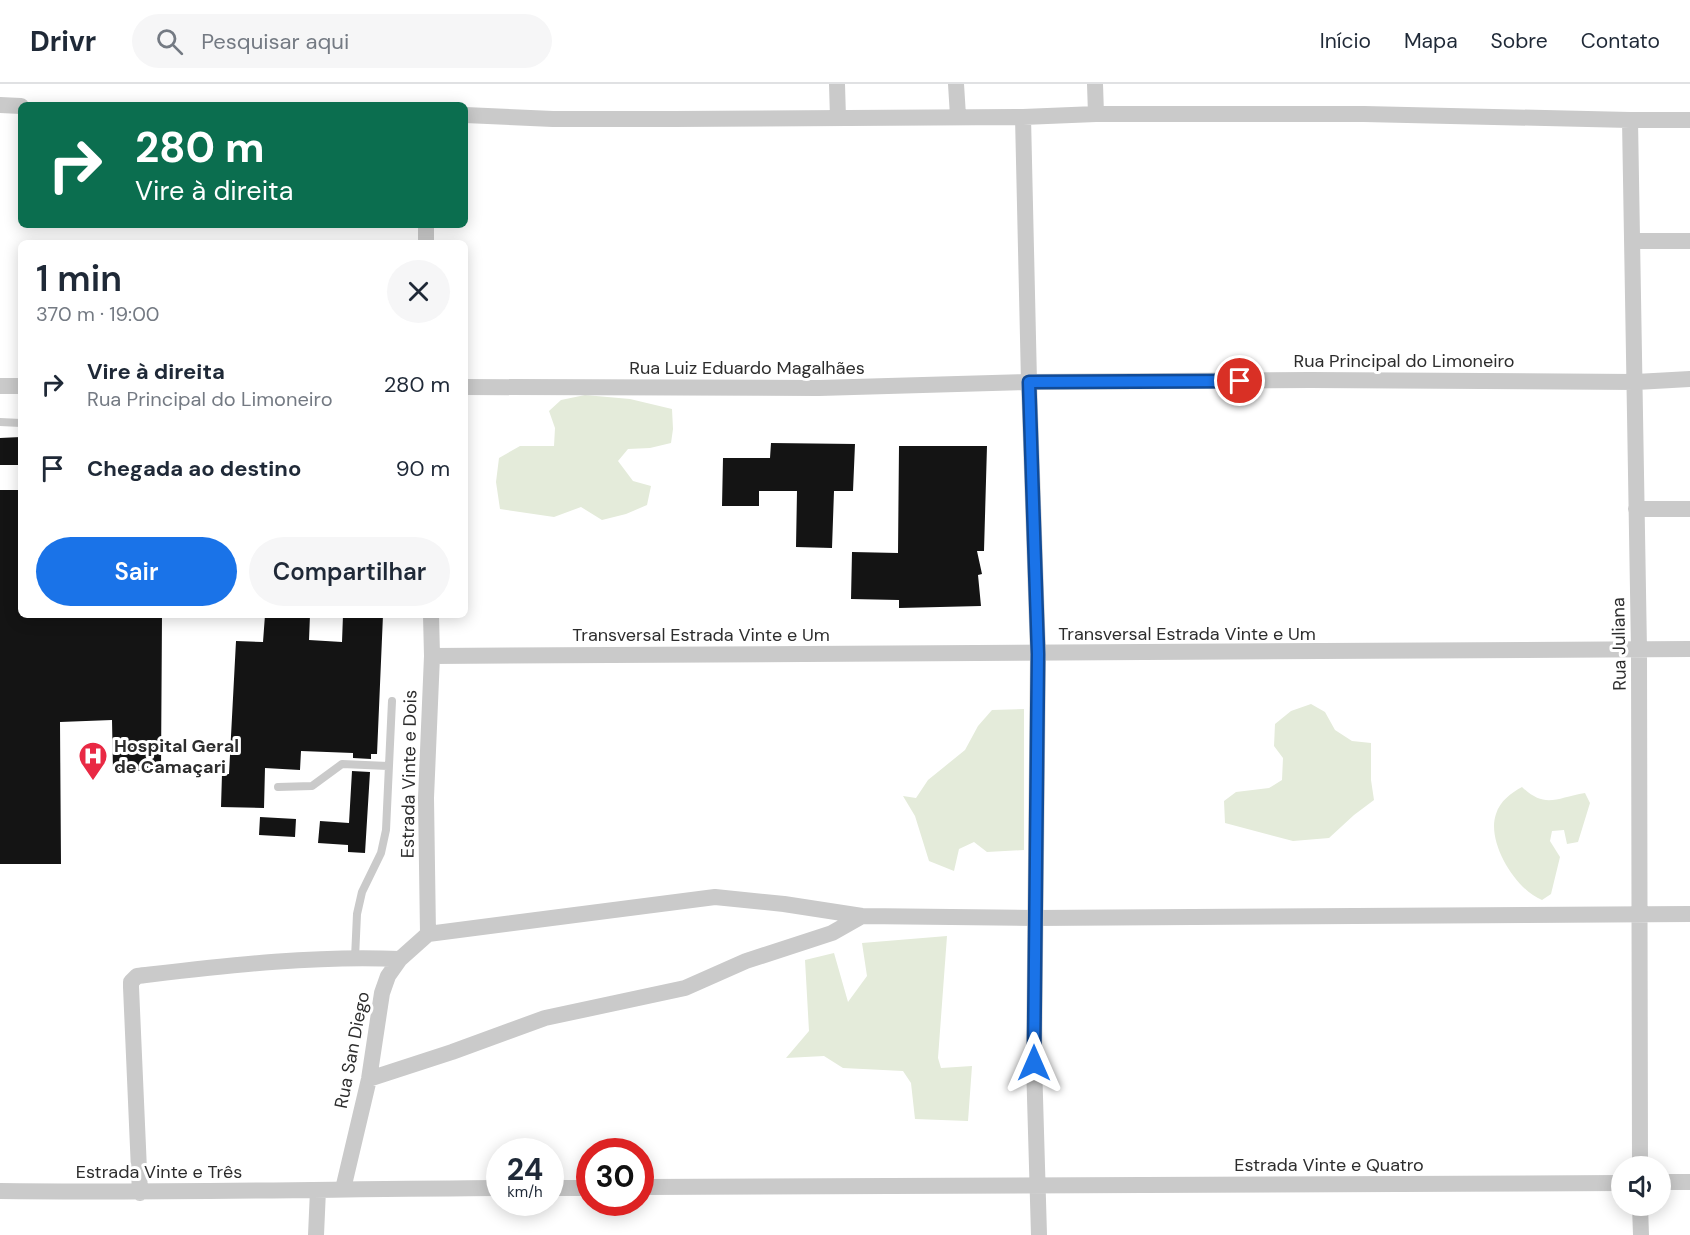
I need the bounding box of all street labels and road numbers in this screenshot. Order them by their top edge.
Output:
street label: Rua Principal do Limoneiro [1294,349,1514,373]
street label: Rua Luiz Eduardo Magalhães [629,356,865,380]
street label: Rua Juliana [1606,597,1632,691]
street label: Transversal Estrada Vinte e Um [1058,622,1316,646]
street label: Transversal Estrada Vinte e Um [572,623,830,647]
street label: Estrada Vinte e Dois [396,690,422,858]
street label: Rua San Diego [329,990,375,1110]
street label: Estrada Vinte e Quatro [1234,1153,1424,1177]
street label: Estrada Vinte e Três [76,1160,242,1184]

